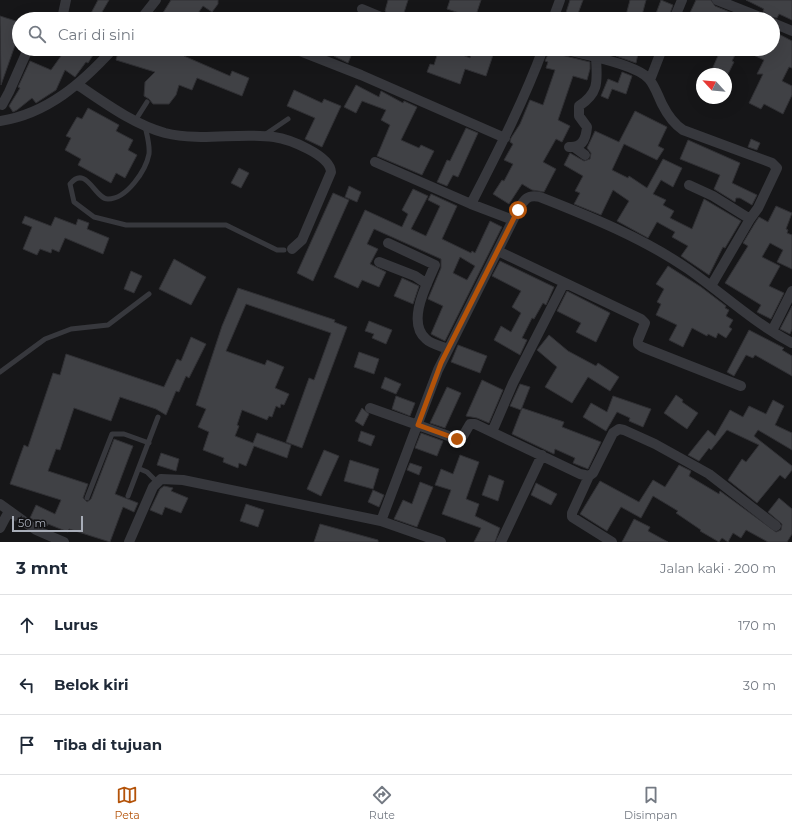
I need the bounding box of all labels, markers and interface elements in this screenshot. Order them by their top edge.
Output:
search box [12,12,780,56]
icon: search [26,23,48,45]
text: Cari di sini [58,25,135,44]
north arrow [696,68,732,104]
route start [509,201,527,219]
route end [448,430,466,448]
scale bar [12,514,83,533]
text: 50 m [18,516,46,530]
text: 3 mnt [16,558,68,578]
text: Jalan kaki · 200 m [660,560,776,576]
icon: ahead [16,614,38,636]
text: Lurus [54,615,98,634]
text: 170 m [738,617,776,633]
icon: left [16,674,38,696]
text: Belok kiri [54,675,129,694]
text: 30 m [743,677,776,693]
icon: arrive [16,734,38,756]
text: Tiba di tujuan [54,735,162,754]
tab: Peta [115,784,140,822]
tab: Rute [369,784,395,822]
tab: Disimpan [624,784,677,822]

